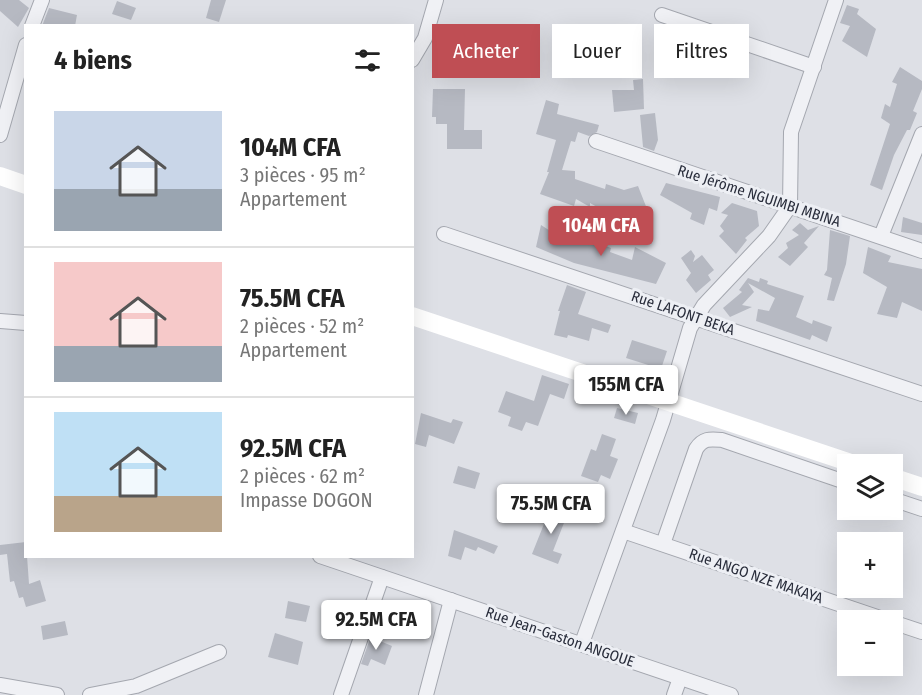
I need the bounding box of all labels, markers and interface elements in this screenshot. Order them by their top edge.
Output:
chip: Acheter [432,24,540,78]
chip: Louer [552,24,642,78]
chip: Filtres [654,24,749,78]
icon: filters [351,44,384,77]
text: 4 biens [54,45,132,76]
text: 104M CFA [240,132,341,163]
icon: home [102,135,174,207]
street label: Rue Jérôme NGUIMBI MBINA [675,161,843,231]
text: 3 pièces · 95 m² [240,163,366,187]
text: Appartement [240,187,347,211]
pin: 104M CFA [539,206,663,257]
text: 104M CFA [562,213,640,237]
text: 75.5M CFA [240,283,345,314]
icon: home [102,286,174,358]
street label: Rue LAFONT BEKA [629,287,737,339]
text: 2 pièces · 52 m² [240,314,364,338]
text: Appartement [240,338,347,362]
pin: 155M CFA [564,365,688,416]
text: 155M CFA [588,372,664,396]
text: 92.5M CFA [240,433,346,464]
icon: home [102,436,174,508]
map controls [837,454,903,676]
button: layers [837,454,903,520]
text: 2 pièces · 62 m² [240,464,365,488]
pin: 75.5M CFA [482,484,620,535]
text: Impasse DOGON [240,488,373,512]
text: 75.5M CFA [511,491,591,515]
button: + [837,532,903,598]
street label: Rue ANGO NZE MAKAYA [687,545,825,607]
pin: 92.5M CFA [307,600,445,651]
street label: Rue Jean-Gaston ANGOUE [483,603,637,671]
text: 92.5M CFA [335,607,417,631]
button: − [837,610,903,676]

